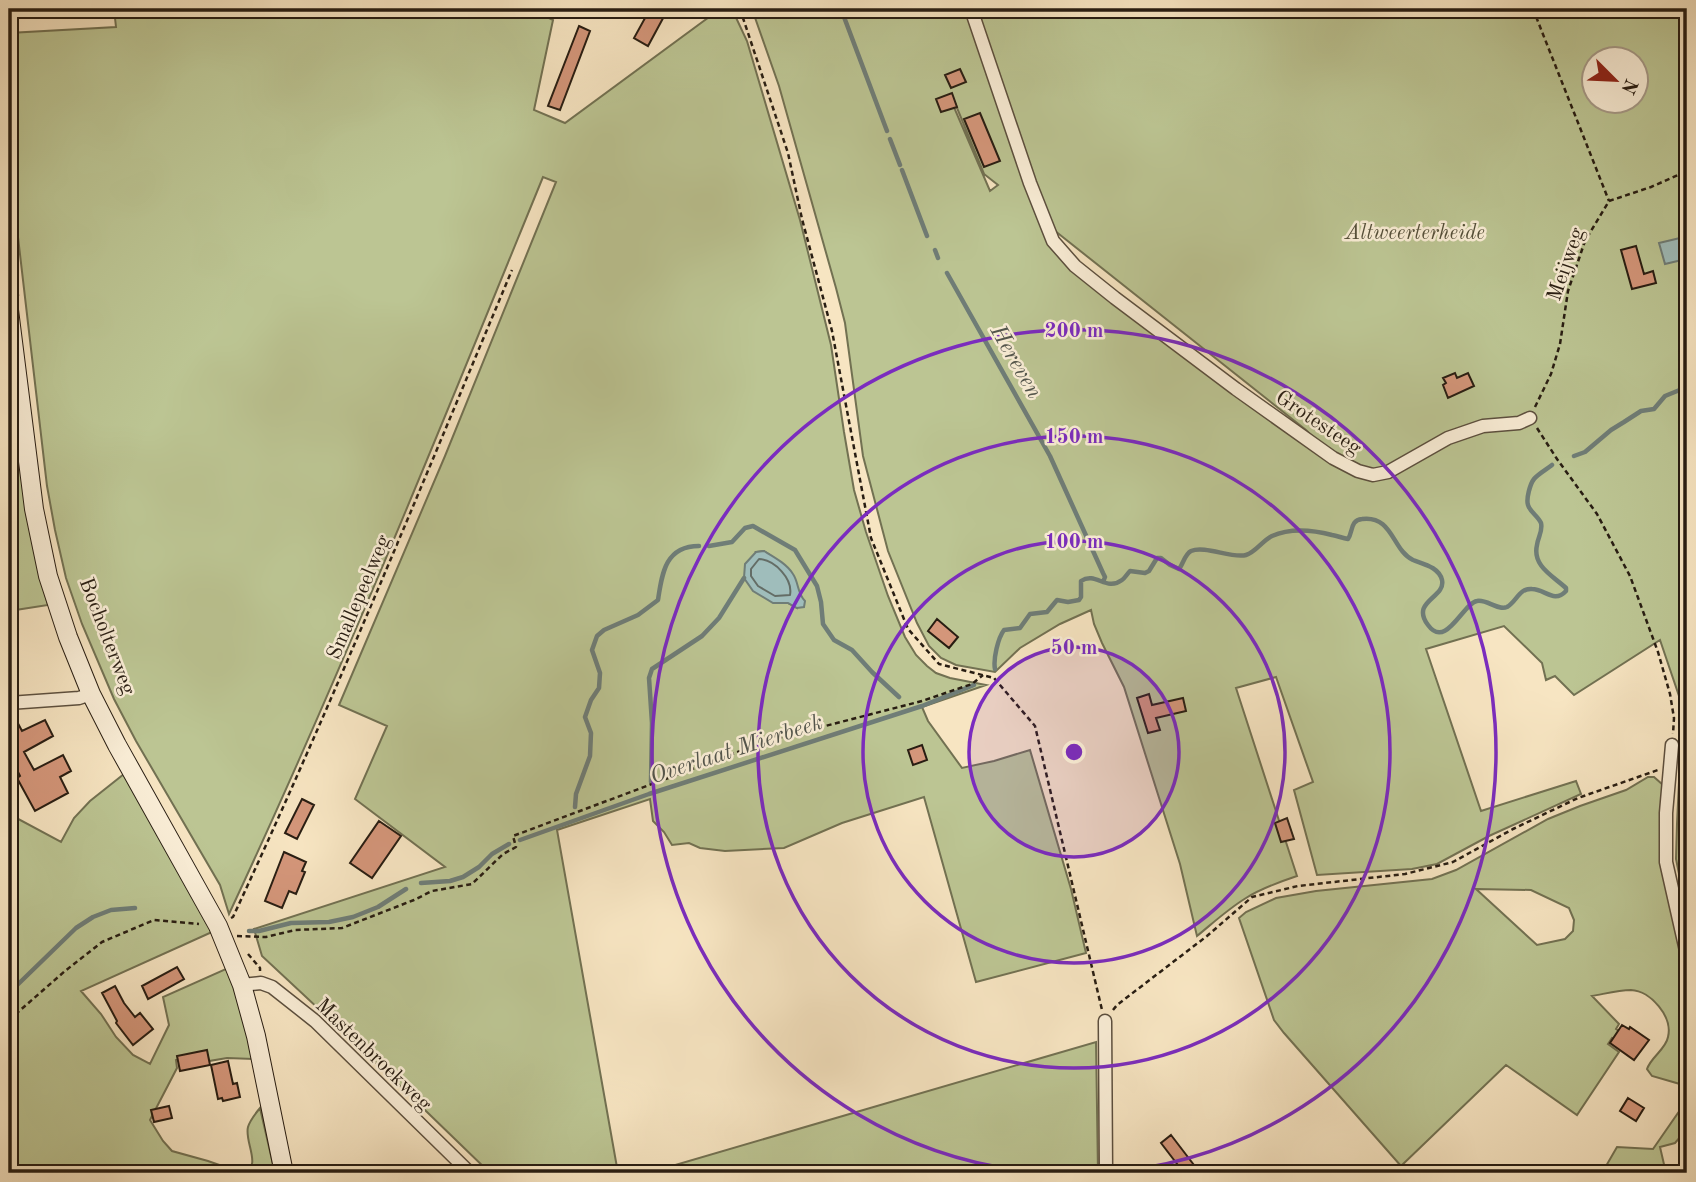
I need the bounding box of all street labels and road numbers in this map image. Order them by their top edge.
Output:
street label: Meijweg [1544,225,1589,304]
street label: Grotesteeg [1272,387,1365,460]
street label: Smallepeelweg [324,532,395,663]
street label: Bocholterweg [75,575,139,699]
street label: Mastenbroekweg [311,995,435,1116]

